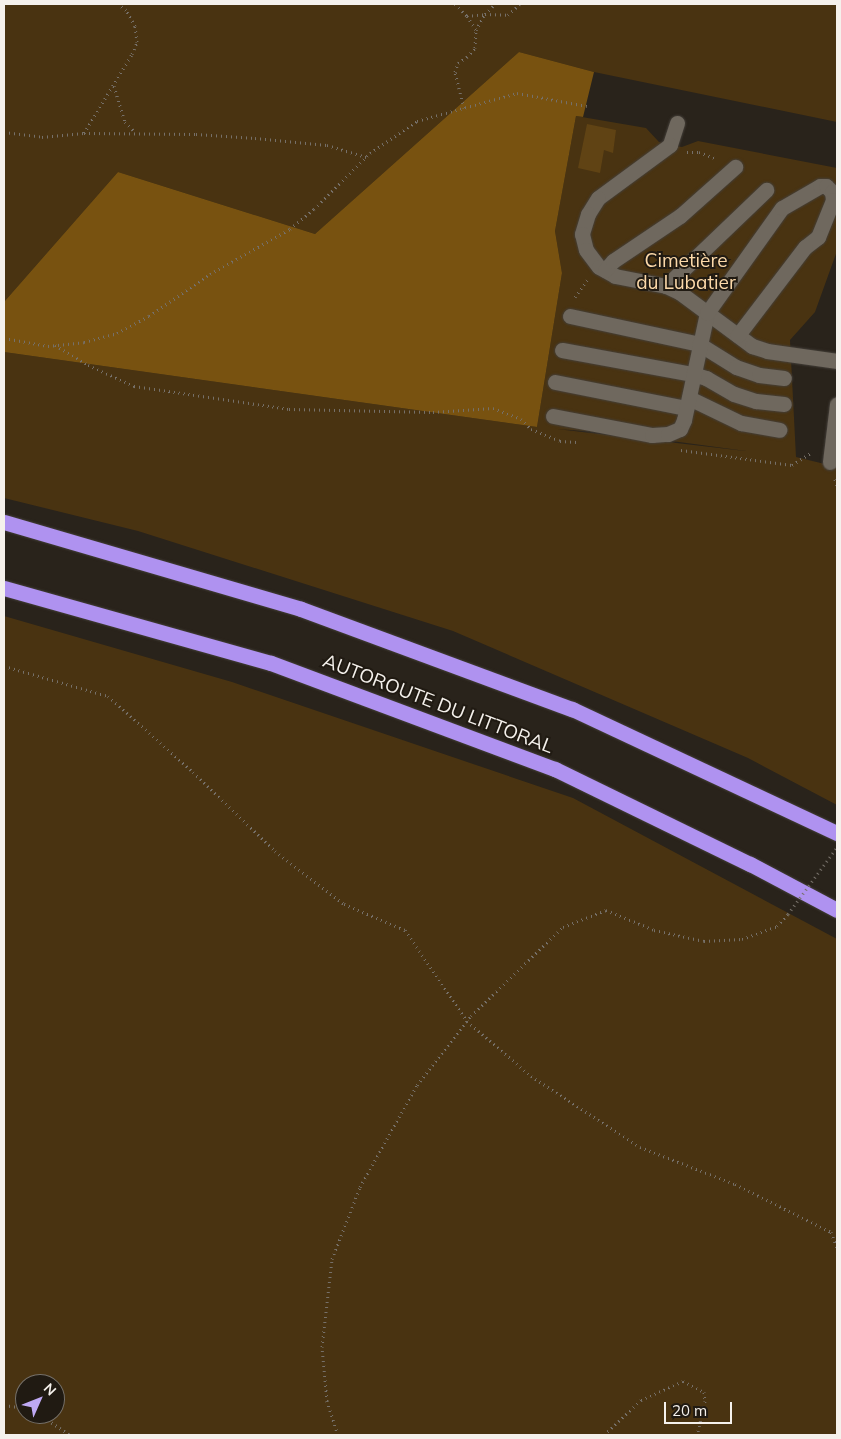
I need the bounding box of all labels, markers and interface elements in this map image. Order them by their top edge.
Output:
park label: Cimetière du Lubatier [636,250,736,294]
street label: AUTOROUTE DU LITTORAL [320,649,556,759]
north arrow [15,1374,65,1424]
text: N [40,1379,60,1399]
scale bar [666,1392,734,1424]
text: 20 m [672,1401,707,1420]

